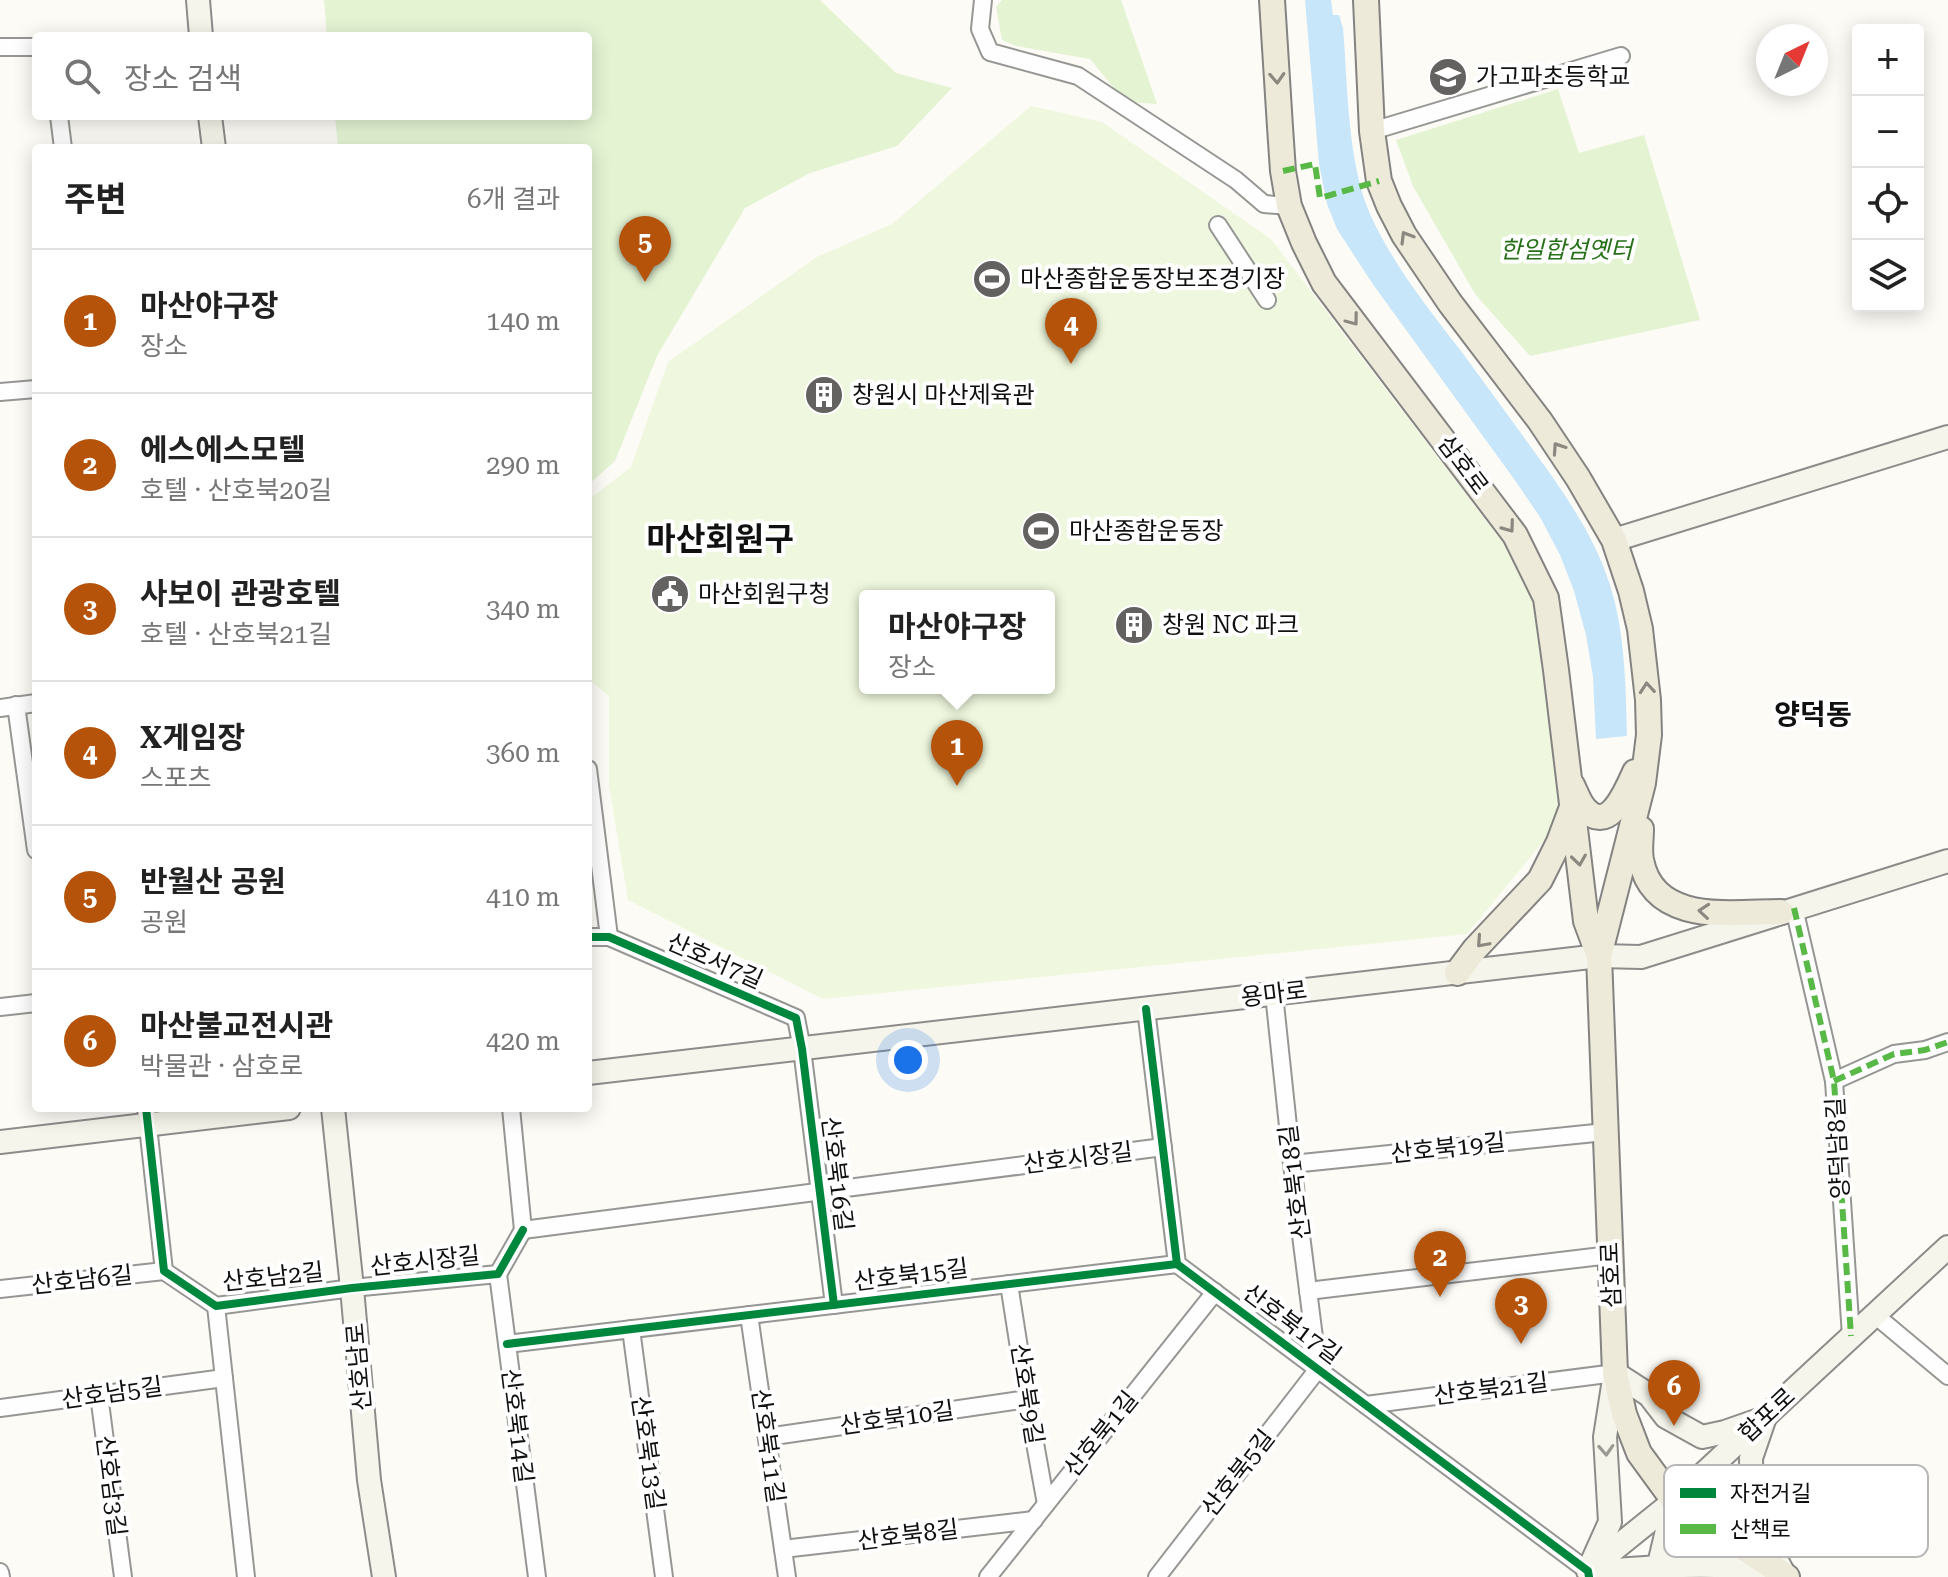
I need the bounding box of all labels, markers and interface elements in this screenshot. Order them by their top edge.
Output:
north arrow [1756,24,1828,96]
map controls [1852,24,1924,312]
button: + [1852,24,1924,96]
search box [32,32,592,120]
icon: search [60,54,104,98]
school or university icon: 가고파초등학교 [1427,56,1469,98]
text: 장소 검색 [124,61,242,96]
place label: 가고파초등학교 [1476,63,1631,91]
one-way arrow [1268,72,1285,85]
button: − [1852,96,1924,168]
button: locate [1852,168,1924,240]
text: 주변 [64,179,127,219]
text: 6개 결과 [467,184,560,214]
pin: 5 [619,216,671,282]
one-way arrow [1401,231,1416,246]
park label: 한일합섬옛터 [1500,236,1635,264]
button: layers [1852,240,1924,312]
sports icon: 마산종합운동장보조경기장 [971,258,1013,300]
place label: 마산종합운동장보조경기장 [1020,265,1285,293]
text: 마산야구장 [140,288,278,323]
pin: 4 [1045,298,1097,364]
text: 1 [83,306,97,336]
text: 140 m [486,306,560,336]
one-way arrow [1343,311,1357,326]
text: 장소 [140,331,188,361]
building icon: 창원시 마산제육관 [803,374,845,416]
place label: 창원시 마산제육관 [852,381,1035,409]
street label: 삼호로 [1432,430,1494,500]
text: 에스에스모텔 [140,432,306,467]
one-way arrow [1553,442,1568,457]
text: 2 [83,450,97,480]
text: 290 m [486,450,560,480]
text: 호텔 · 산호북20길 [140,475,332,505]
sports icon: 마산종합운동장 [1020,510,1062,552]
place label: 마산종합운동장 [1069,517,1224,545]
one-way arrow [1499,519,1514,533]
district label: 마산회원구 [646,520,794,558]
public building icon: 마산회원구청 [649,573,691,615]
text: 사보이 관광호텔 [140,576,341,611]
place label: 마산회원구청 [698,580,830,608]
popup [859,590,1055,694]
text: 3 [83,594,97,624]
text: 340 m [486,594,560,624]
building icon: 창원 NC 파크 [1113,604,1155,646]
text: 마산야구장 [888,609,1026,644]
place label: 창원 NC 파크 [1162,611,1299,639]
text: 호텔 · 산호북21길 [140,619,332,649]
text: 장소 [888,652,936,682]
one-way arrow [1639,681,1656,694]
district label: 양덕동 [1774,698,1852,731]
text: X게임장 [140,720,245,755]
pin: 1 [931,720,983,786]
text: 4 [83,738,97,768]
text: 360 m [486,738,560,768]
text: 스포츠 [140,763,212,793]
one-way arrow [1570,853,1587,867]
text: 반월산 공원 [140,864,286,899]
text: 5 [83,882,97,912]
text: 410 m [486,882,560,912]
one-way arrow [1697,903,1710,920]
text: 공원 [140,907,188,937]
street label: 산호서7길 [663,928,767,994]
one-way arrow [1478,932,1492,947]
street label: 용마로 [1239,976,1309,1012]
text: 마산불교전시관 [140,1008,333,1043]
text: 6 [83,1026,97,1056]
text: 420 m [486,1026,560,1056]
your location [888,1040,928,1080]
text: 박물관 · 삼호로 [140,1051,303,1081]
street label: 양덕남8길 [1821,1096,1855,1200]
street label: 산호북16길 [816,1115,858,1233]
street label: 산호북18길 [1274,1123,1316,1241]
street label: 산호북19길 [1389,1128,1507,1168]
street label: 산호시장길 [1022,1137,1134,1179]
pin: 2 [1414,1231,1466,1297]
street label: 산호시장길 [369,1241,481,1281]
street label: 삼호로 [1596,1241,1626,1309]
street label: 산호북15길 [852,1254,970,1296]
street label: 산호남2길 [221,1258,325,1296]
street label: 산호남6길 [30,1261,134,1299]
street label: 산호북17길 [1238,1278,1346,1370]
pin: 3 [1495,1278,1547,1344]
street label: 산호남로 [341,1322,377,1412]
street label: 산호북9길 [1005,1342,1049,1446]
pin: 6 [1648,1360,1700,1426]
street label: 산호북14길 [496,1367,538,1485]
street label: 산호북21길 [1432,1368,1550,1410]
street label: 산호남5길 [60,1372,164,1414]
street label: 합포로 [1733,1382,1801,1448]
street label: 산호북1길 [1058,1386,1144,1482]
street label: 산호북11길 [746,1387,790,1505]
street label: 산호북13길 [626,1394,670,1512]
street label: 산호북10길 [838,1396,956,1440]
street label: 산호북5길 [1196,1424,1280,1522]
street label: 산호남3길 [91,1434,131,1538]
one-way arrow [1597,1444,1614,1457]
legend [1664,1465,1928,1557]
text: 자전거길 [1730,1481,1811,1506]
street label: 산호북8길 [856,1515,960,1555]
text: 산책로 [1730,1517,1791,1542]

